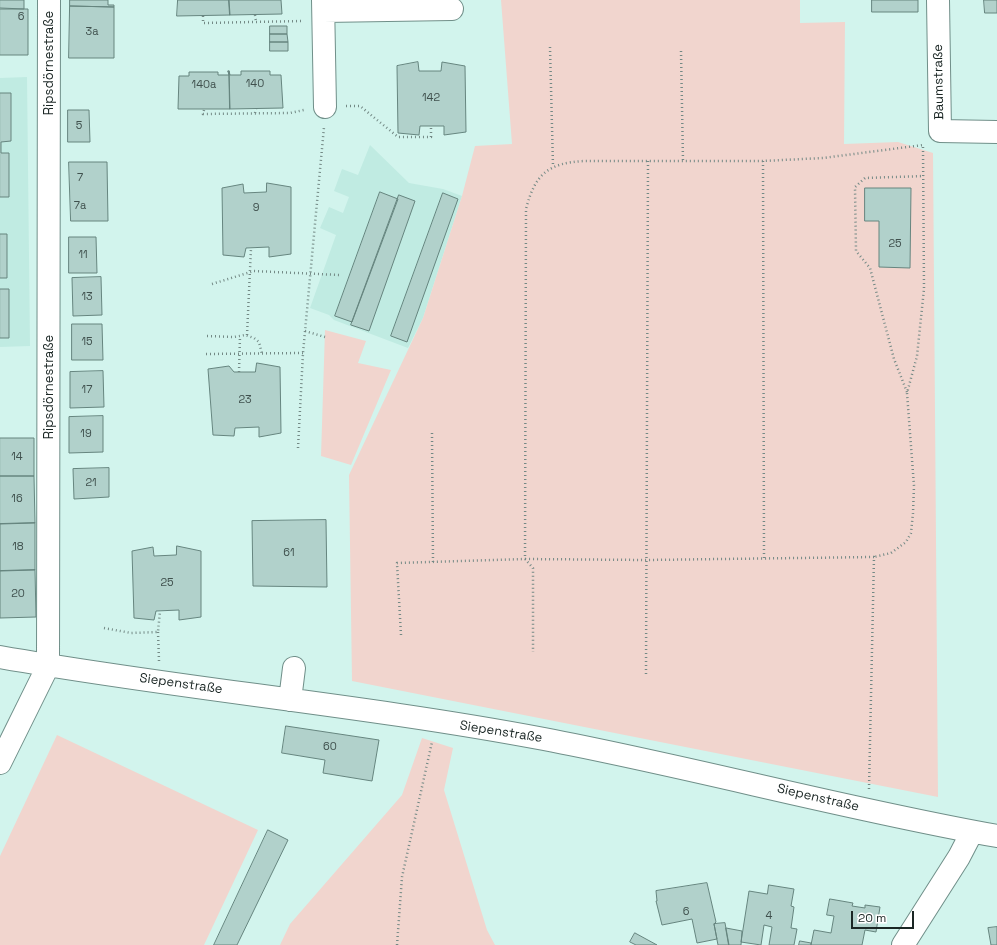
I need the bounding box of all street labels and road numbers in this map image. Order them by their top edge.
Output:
street label: Ripsdörnestraße [41,11,57,115]
street label: Baumstraße [931,44,947,120]
street label: Ripsdörnestraße [41,335,57,439]
street label: Siepenstraße [139,670,223,698]
street label: Siepenstraße [459,718,543,746]
street label: Siepenstraße [776,781,860,815]

